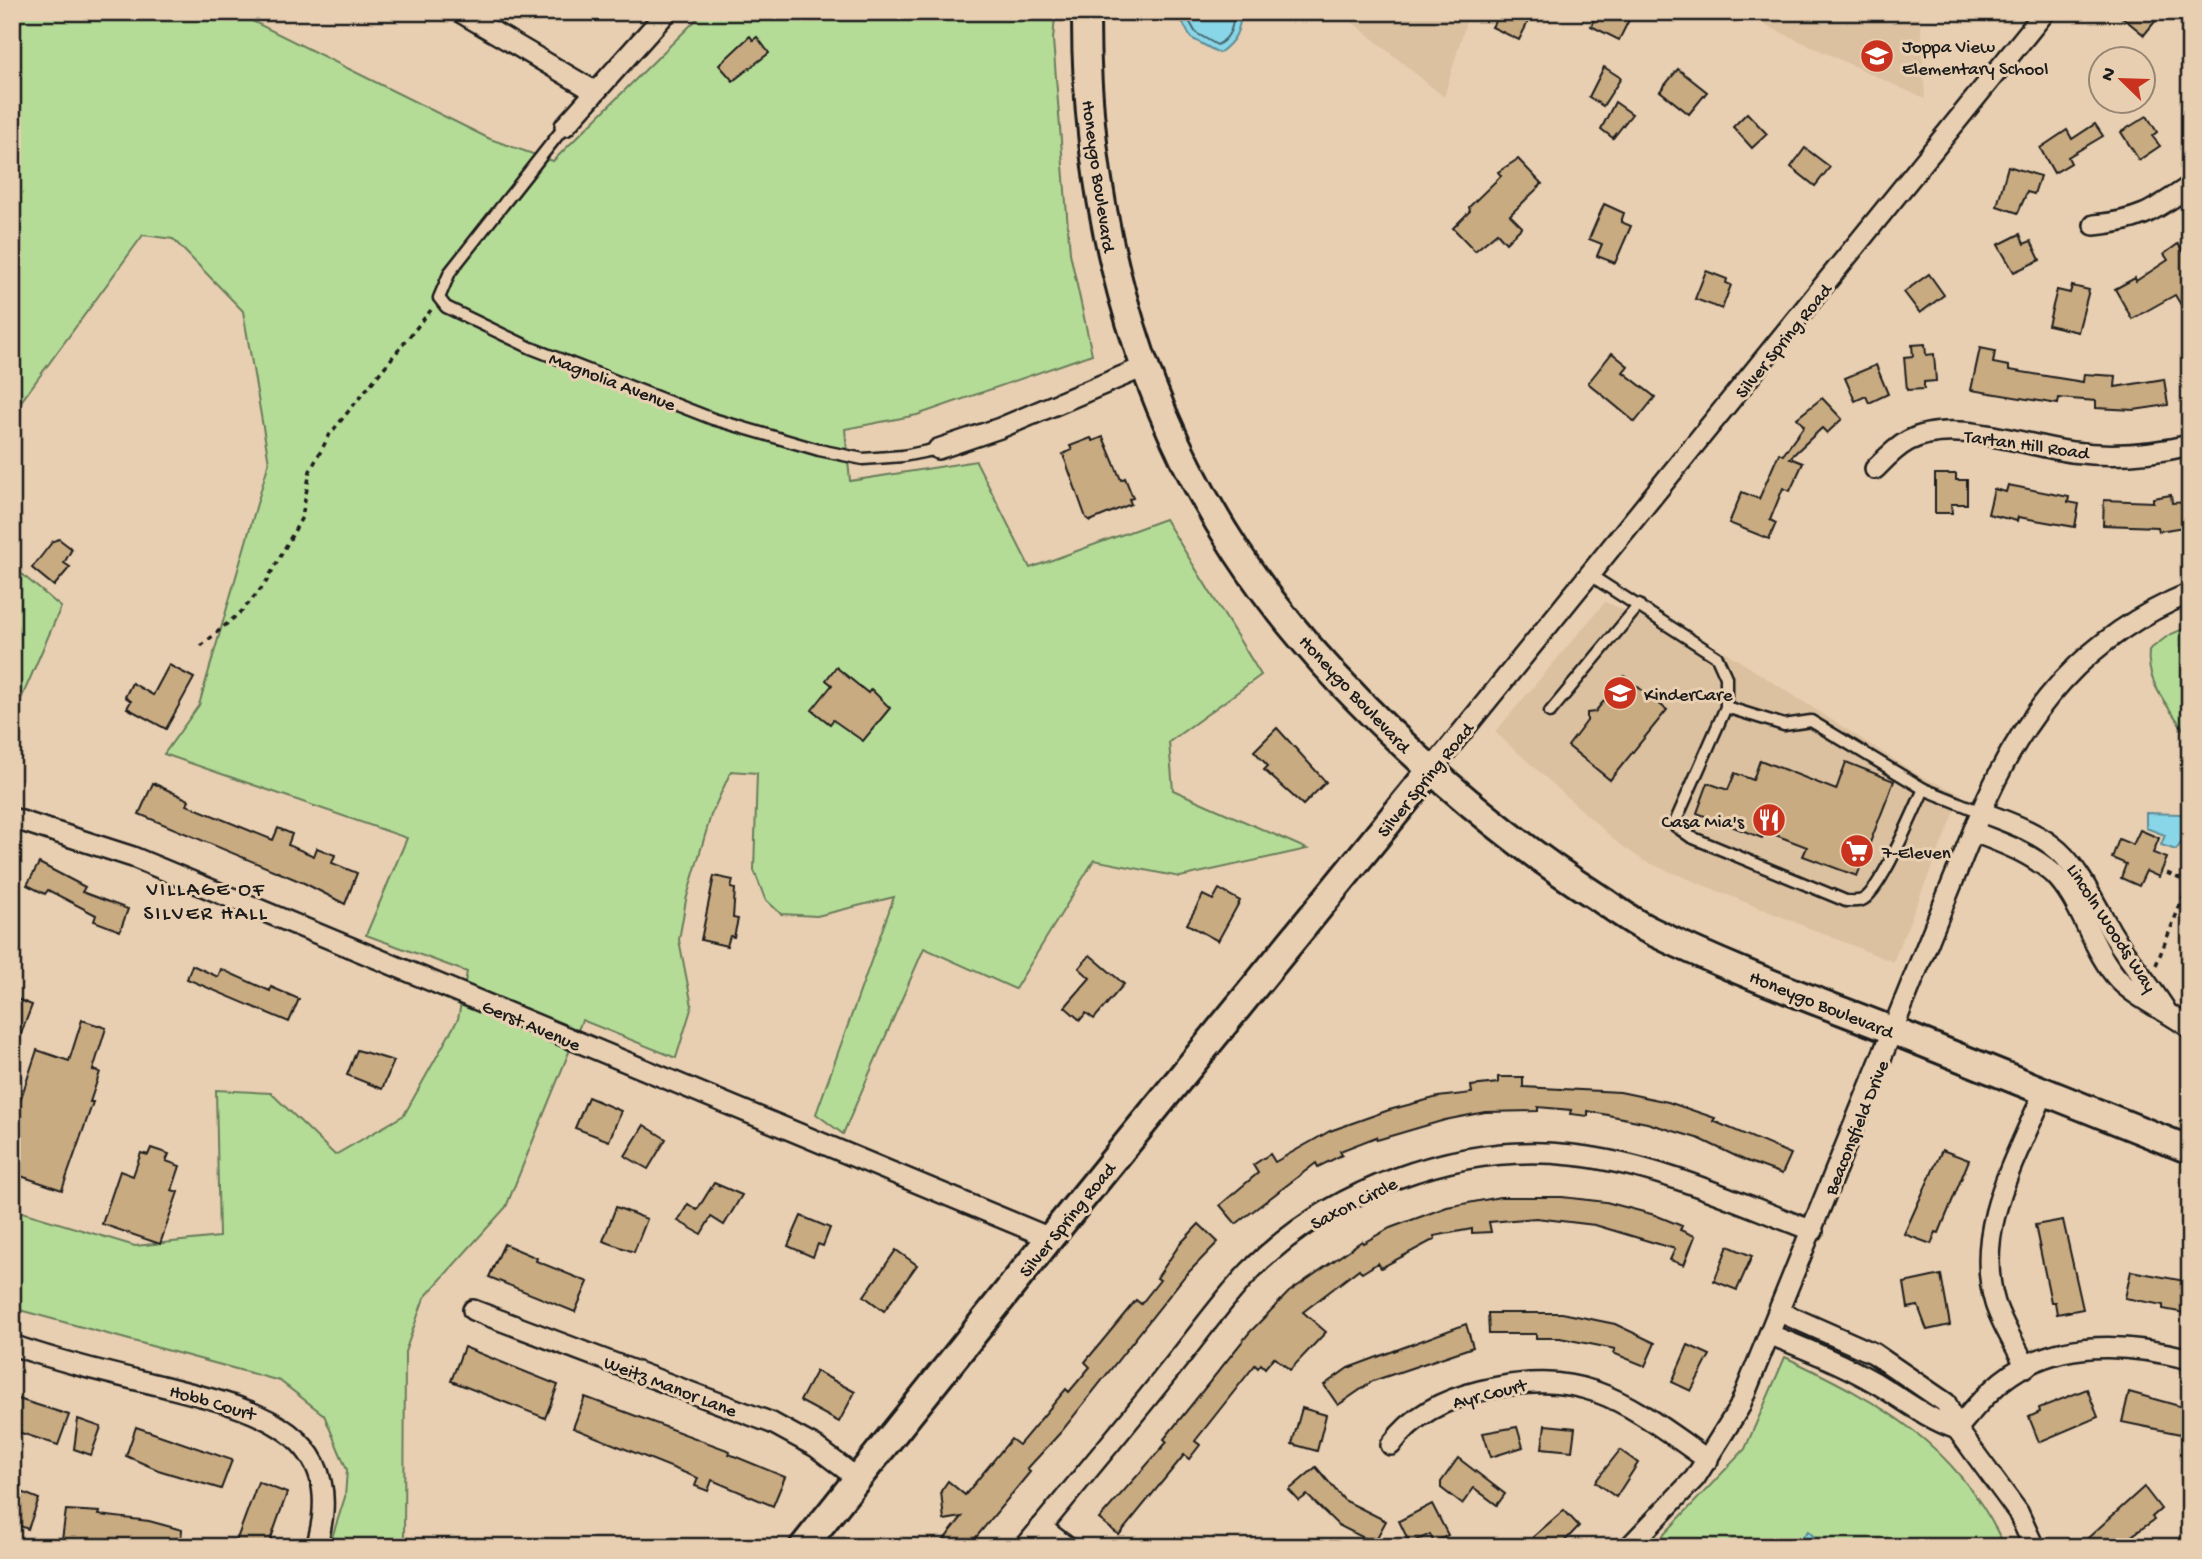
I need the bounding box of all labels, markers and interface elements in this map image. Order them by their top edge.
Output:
school or university icon: Joppa View Elementary School [1858,37,1896,75]
place label: Joppa View Elementary School [1902,37,2048,82]
north arrow [2086,46,2156,116]
text: N [2097,65,2123,85]
street label: Honeygo Boulevard [1074,99,1119,256]
street label: Silver Spring Road [1731,279,1839,404]
street label: Magnolia Avenue [545,349,679,418]
street label: Tartan Hill Road [1962,426,2092,467]
street label: Honeygo Boulevard [1293,631,1415,761]
school or university icon: KinderCare [1601,674,1639,712]
place label: KinderCare [1644,685,1733,708]
street label: Silver Spring Road [1373,718,1481,843]
restaurant icon: Casa Mia's [1750,801,1788,839]
place label: Casa Mia's [1661,812,1745,835]
supermarket icon: 7-Eleven [1838,832,1876,870]
place label: 7-Eleven [1881,843,1951,866]
street label: Lincoln Woods Way [2060,860,2161,998]
district label: VILLAGE OF SILVER HALL [144,879,268,928]
street label: Honeygo Boulevard [1745,967,1898,1046]
street label: Gerst Avenue [478,996,584,1058]
street label: Beaconsfield Drive [1820,1057,1896,1200]
street label: Silver Spring Road [1015,1158,1123,1283]
street label: Saxon Circle [1307,1173,1402,1237]
street label: Weitz Manor Lane [600,1352,740,1424]
street label: Ayr Court [1451,1375,1531,1416]
street label: Hobb Court [166,1381,260,1428]

